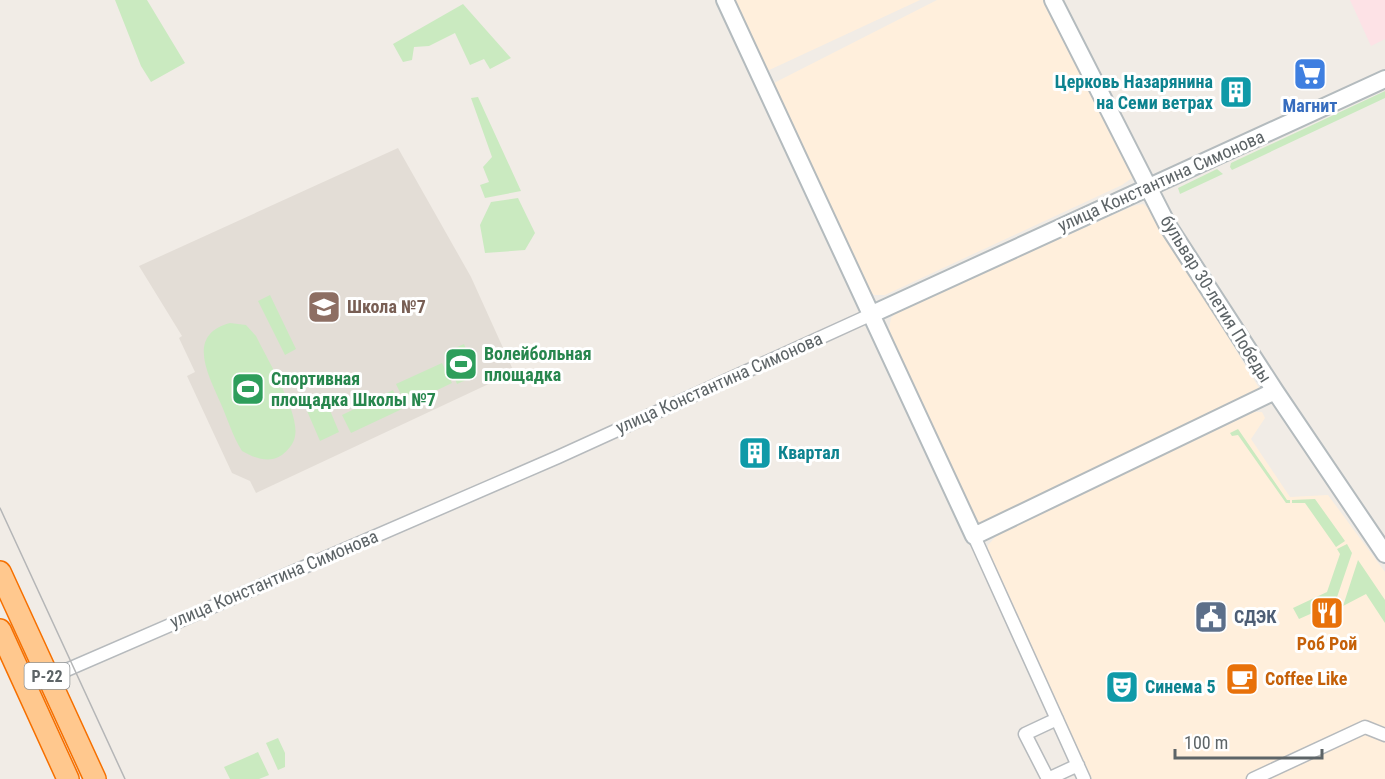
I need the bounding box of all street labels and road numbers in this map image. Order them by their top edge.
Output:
street label: улица Константина Симонова [1054,125,1267,236]
street label: бульвар 30-летия Победы [1156,211,1276,386]
street label: улица Константина Симонова [612,327,825,438]
street label: улица Константина Симонова [167,525,381,632]
road number: Р-22 [24,663,70,689]

